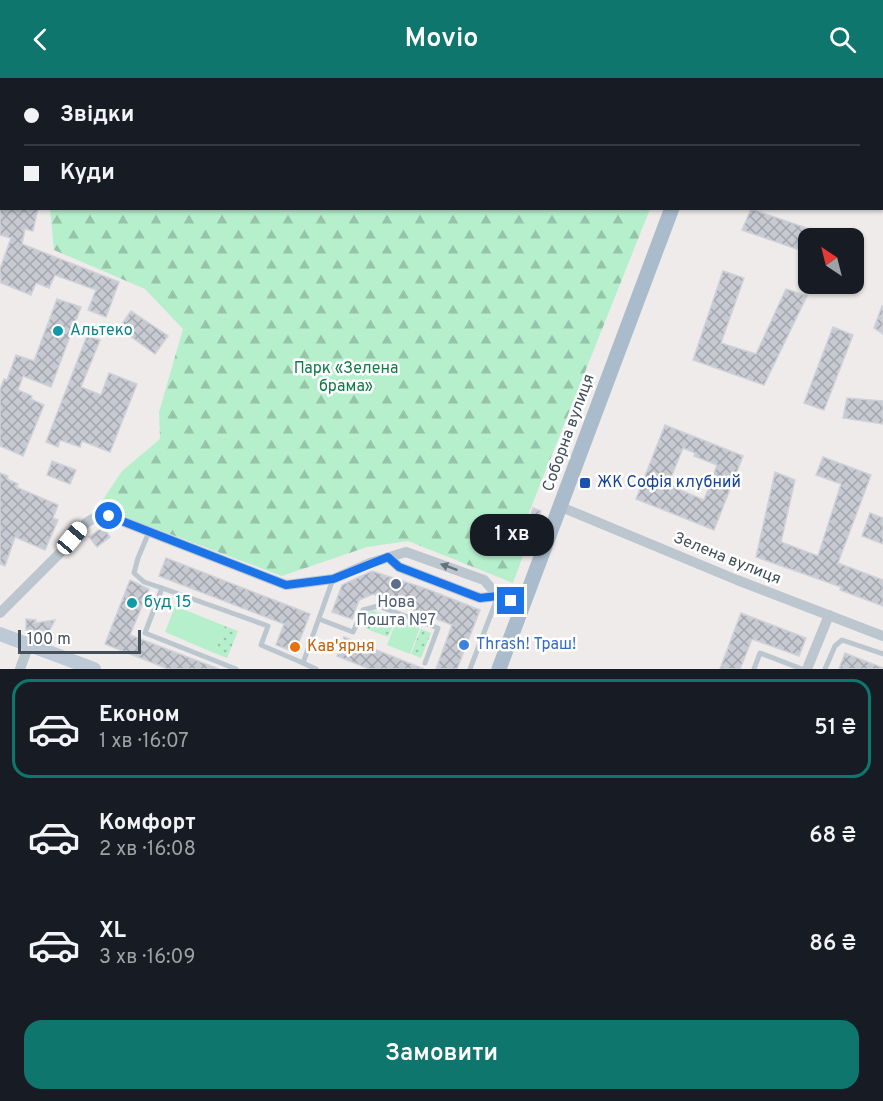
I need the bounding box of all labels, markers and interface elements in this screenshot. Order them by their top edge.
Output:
text: Movio [405,22,479,56]
icon: back [24,23,57,56]
icon: search [826,23,859,56]
text: Звідки [60,102,134,129]
text: Куди [60,160,115,187]
north arrow [798,228,864,294]
map controls [798,228,864,294]
place label: Альтеко [70,321,133,341]
marker: Альтеко [51,324,65,338]
park label: Парк «Зелена брама» [294,359,398,397]
street label: Соборна вулиця [538,372,600,494]
place label: ЖК Софія клубний [597,473,741,493]
marker: ЖК Софія клубний [578,476,592,490]
route start [95,502,122,529]
callout: 1 хв [469,514,553,556]
car [54,518,90,558]
text: 1 хв [494,522,530,548]
street label: Зелена вулиця [670,528,784,590]
one-way arrow [440,562,458,572]
marker: Нова Пошта №7 [389,577,403,591]
route end [497,587,524,614]
place label: буд 15 [144,593,191,613]
place label: Нова Пошта №7 [356,593,436,631]
marker: буд 15 [125,596,139,610]
scale bar [18,627,141,654]
text: 100 m [27,630,71,650]
place label: Thrash! Траш! [476,635,576,655]
place label: Кав'ярня [307,637,375,657]
marker: Thrash! Траш! [457,638,471,652]
marker: Кав'ярня [288,640,302,654]
icon: car [27,702,81,756]
text: Економ [99,702,180,729]
text: 51 ₴ [814,715,856,742]
text: 1 хв · 16:07 [99,729,189,755]
icon: car [27,810,81,864]
text: Комфорт [99,810,196,837]
text: 68 ₴ [809,823,856,850]
text: 2 хв · 16:08 [99,837,196,863]
icon: car [27,918,81,972]
text: XL [99,918,126,945]
text: 86 ₴ [809,931,856,958]
text: 3 хв · 16:09 [99,945,195,971]
button: Замовити [24,1020,859,1089]

